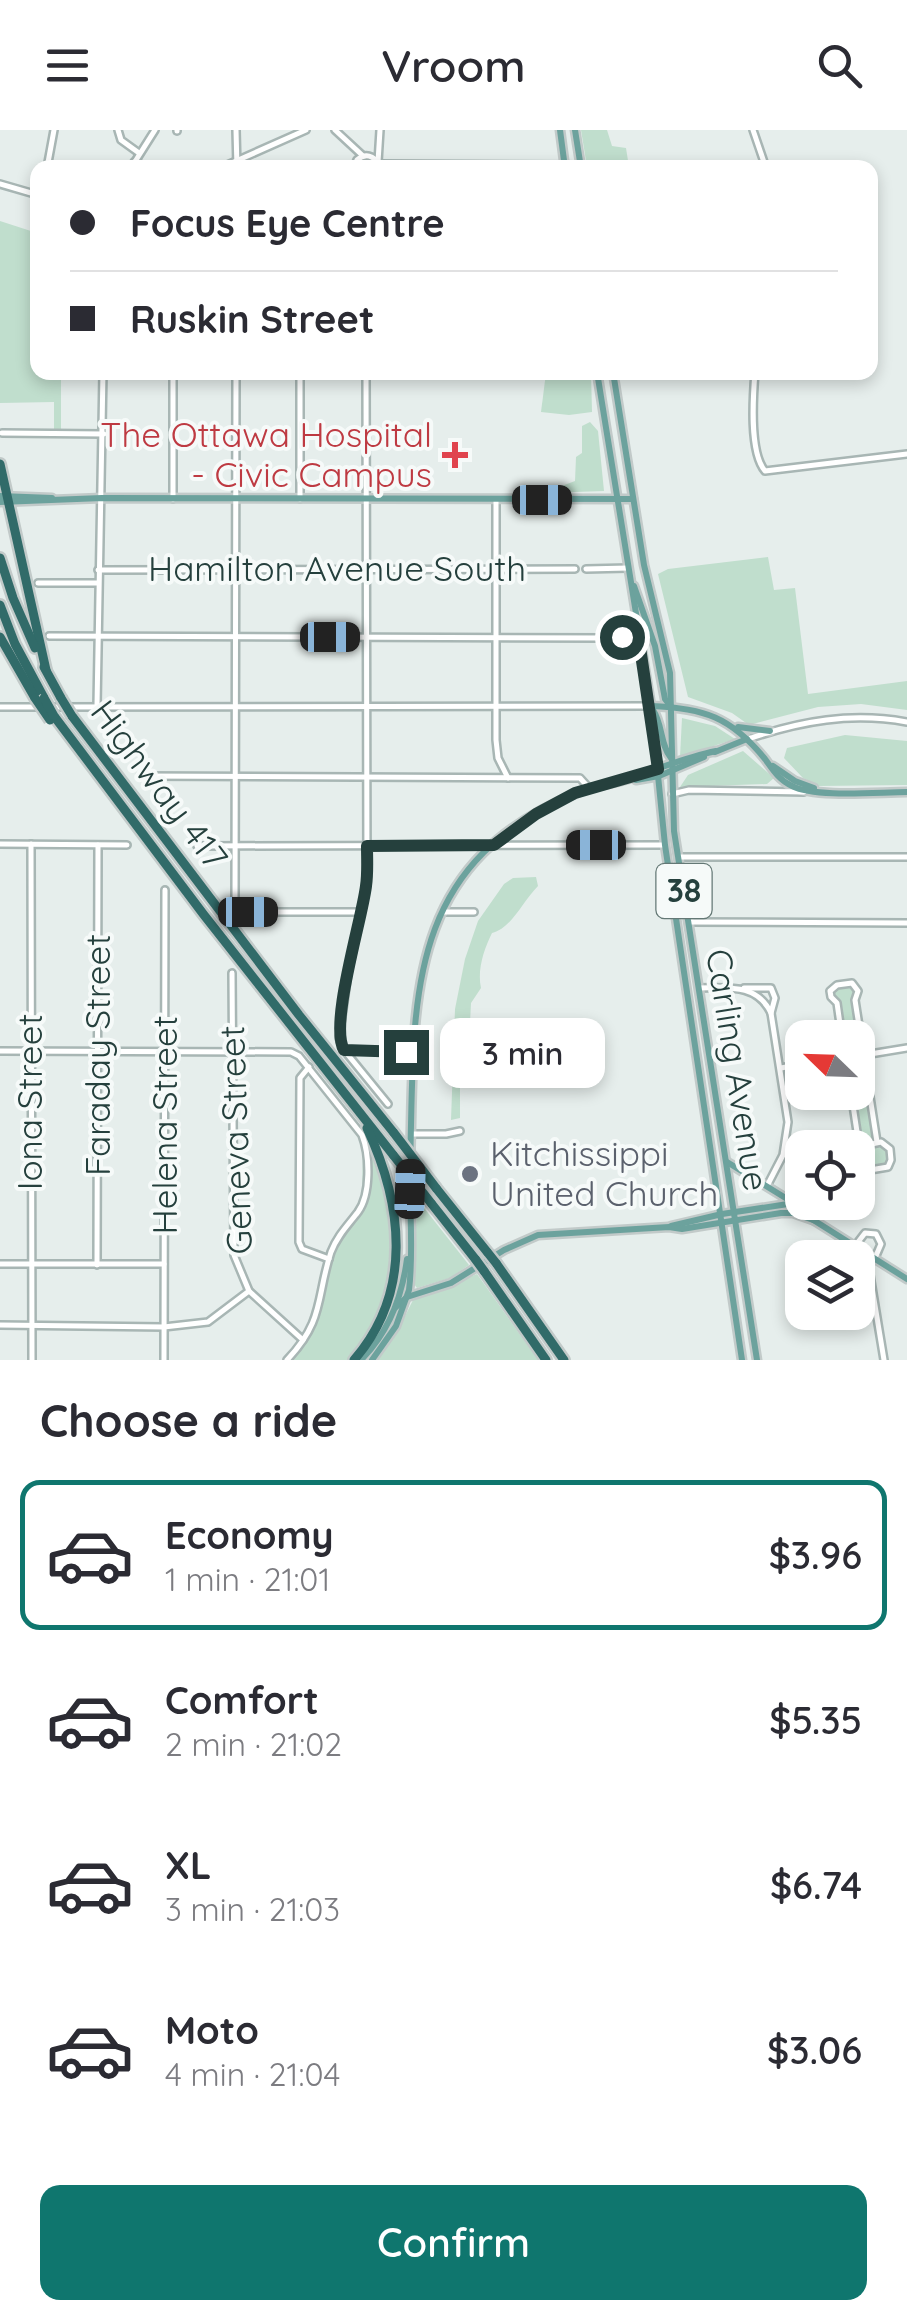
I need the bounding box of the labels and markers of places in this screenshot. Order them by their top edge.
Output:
place label: The Ottawa Hospital - Civic Campus [100,412,432,496]
marker: The Ottawa Hospital - Civic Campus [442,442,468,468]
place label: Kitchissippi United Church [490,1131,718,1215]
marker: Kitchissippi United Church [459,1163,481,1185]

